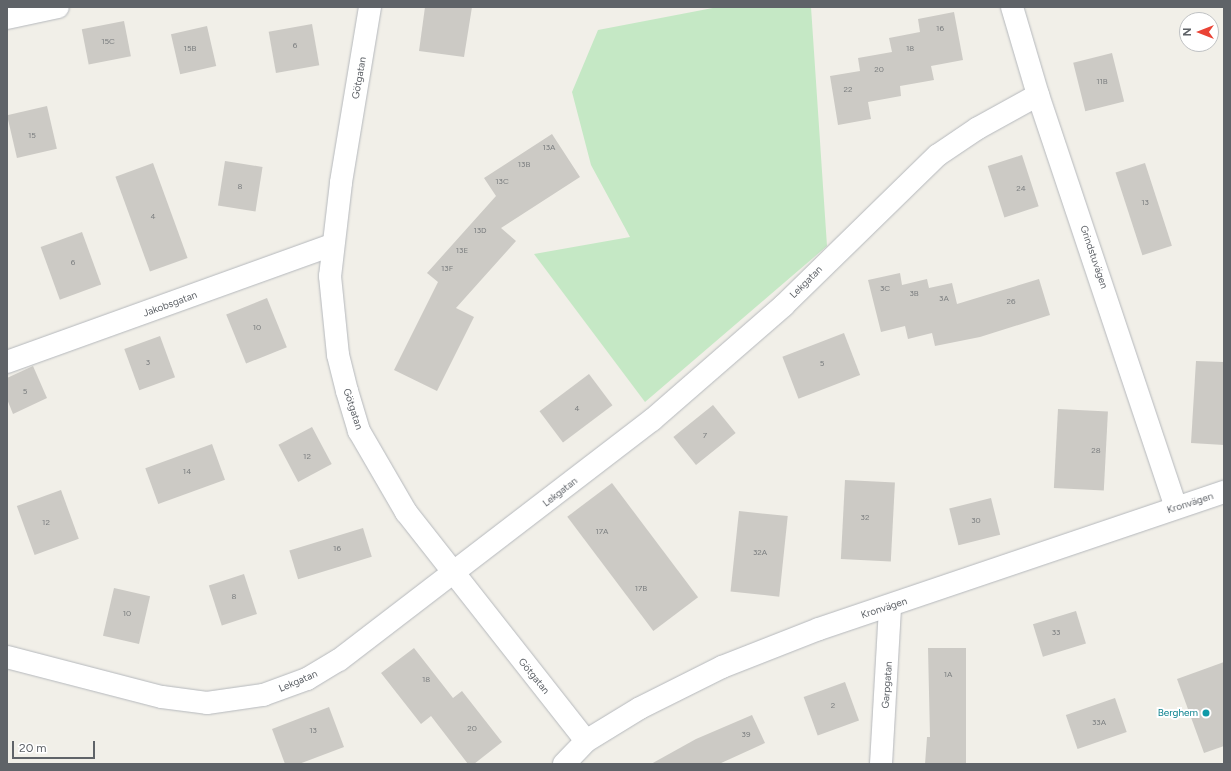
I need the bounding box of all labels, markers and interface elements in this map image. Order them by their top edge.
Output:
north arrow [1179,12,1219,52]
house number: 16 [936,24,944,34]
text: N [1181,28,1194,36]
house number: 15C [101,37,115,47]
house number: 6 [293,41,297,51]
house number: 15B [184,44,196,54]
house number: 18 [906,44,914,54]
street label: Götgatan [349,56,369,100]
house number: 20 [874,65,884,75]
house number: 11B [1096,77,1108,87]
house number: 22 [844,85,852,95]
house number: 15 [28,131,36,141]
house number: 13A [542,143,556,153]
house number: 13B [518,160,530,170]
house number: 13C [495,177,509,187]
house number: 8 [238,182,242,192]
house number: 24 [1016,184,1026,194]
house number: 13 [1141,198,1149,208]
house number: 4 [151,212,155,222]
street label: Grindstuvägen [1078,224,1110,290]
house number: 13D [473,226,487,236]
house number: 13E [456,246,468,256]
house number: 6 [71,258,75,268]
street label: Lekgatan [787,263,825,301]
house number: 13F [441,264,453,274]
house number: 3C [880,284,890,294]
street label: Jakobsgatan [141,289,199,319]
house number: 3B [909,289,919,299]
house number: 3A [939,294,949,304]
house number: 26 [1007,297,1015,307]
house number: 10 [253,323,261,333]
house number: 3 [146,358,150,368]
house number: 5 [820,359,824,369]
house number: 5 [23,387,27,397]
street label: Götgatan [341,387,365,431]
house number: 4 [575,404,579,414]
house number: 7 [703,431,707,441]
house number: 28 [1091,446,1101,456]
house number: 12 [303,452,311,462]
house number: 14 [183,467,191,477]
street label: Lekgatan [540,475,580,509]
street label: Kronvägen [1165,490,1215,516]
house number: 32 [861,513,869,523]
house number: 30 [971,516,981,526]
house number: 12 [42,518,50,528]
house number: 17A [595,527,609,537]
house number: 16 [333,544,341,554]
house number: 32A [753,548,767,558]
house number: 17B [635,584,647,594]
house number: 8 [232,592,236,602]
street label: Kronvägen [859,595,909,621]
house number: 10 [123,609,131,619]
house number: 33 [1052,628,1060,638]
street label: Götgatan [516,656,552,696]
street label: Garpgatan [879,661,895,709]
street label: Lekgatan [277,668,319,694]
house number: 1A [944,670,952,680]
house number: 18 [422,675,430,685]
house number: 2 [831,701,835,711]
place label: Berghem [1158,707,1198,719]
marker: Berghem [1201,708,1211,718]
house number: 33A [1092,718,1106,728]
house number: 20 [467,724,477,734]
house number: 13 [309,726,317,736]
house number: 39 [742,730,750,740]
scale bar [14,733,97,759]
text: 20 m [19,741,47,755]

